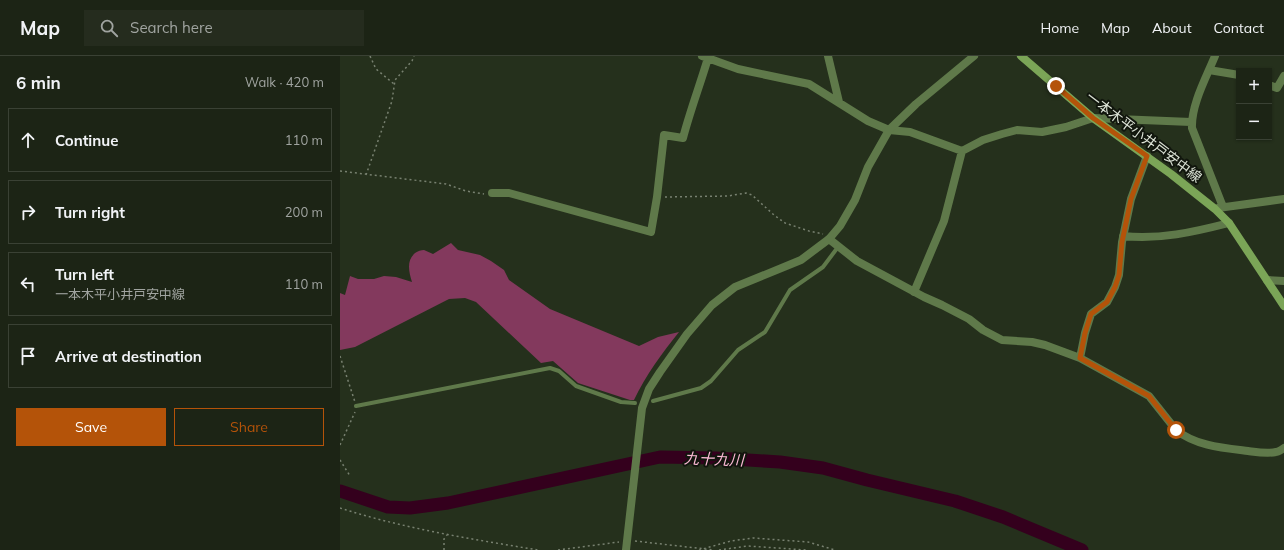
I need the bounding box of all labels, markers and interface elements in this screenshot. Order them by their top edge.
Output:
search box [84,10,364,46]
text: Map [20,16,60,40]
icon: search [98,17,120,39]
text: Search here [130,18,213,37]
text: Home [1040,19,1079,37]
text: Map [1101,19,1130,37]
text: About [1152,19,1192,37]
text: Contact [1214,19,1264,37]
map controls [1236,68,1272,140]
button: + [1236,68,1272,104]
text: 6 min [16,72,61,93]
text: Walk · 420 m [245,74,324,90]
route end [1047,77,1065,95]
street label: 一本木平小井戸安中線 [1083,88,1205,186]
button: − [1236,104,1272,140]
icon: ahead [17,129,39,151]
text: Continue [55,131,118,150]
text: 110 m [285,132,323,148]
icon: right [17,201,39,223]
text: Turn right [55,203,125,222]
text: 200 m [285,204,323,220]
text: Turn left [55,265,114,284]
icon: left [17,273,39,295]
text: 110 m [285,276,323,292]
text: 一本木平小井戸安中線 [55,286,185,302]
icon: arrive [17,345,39,367]
text: Arrive at destination [55,347,202,366]
button: Save [16,408,166,446]
button: Share [174,408,324,446]
route start [1167,421,1185,439]
water label: 九十九川 [684,448,746,470]

